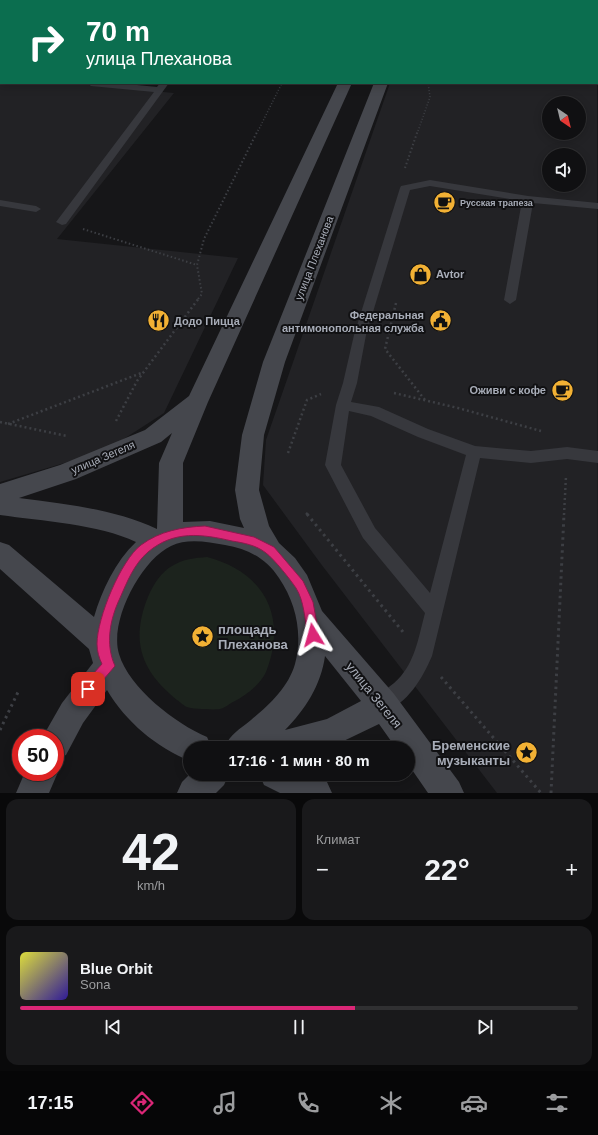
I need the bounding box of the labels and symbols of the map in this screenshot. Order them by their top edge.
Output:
north arrow [542,96,586,140]
cafe icon: Русская трапеза [431,190,457,216]
place label: Русская трапеза [460,198,534,208]
street label: улица Плеханова [292,213,336,302]
shop icon: Avtor [407,261,433,287]
place label: Avtor [436,268,465,280]
restaurant icon: Додо Пицца [146,308,172,334]
public building icon: Федеральная антимонопольная служба [427,308,453,334]
place label: Федеральная антимонопольная служба [282,309,425,334]
place label: Додо Пицца [174,315,241,327]
cafe icon: Оживи с кофе [549,377,575,403]
place label: Оживи с кофе [469,384,546,396]
street label: улица Зегеля [69,438,137,476]
position arrow [292,614,334,656]
place label: площадь Плеханова [218,622,289,652]
place icon: площадь Плеханова [189,623,215,649]
street label: улица Зегеля [343,659,405,731]
pin [71,672,105,706]
speed limit sign: 50 [12,729,64,781]
place label: Бременские музыканты [432,738,510,768]
place icon: Бременские музыканты [513,739,539,765]

